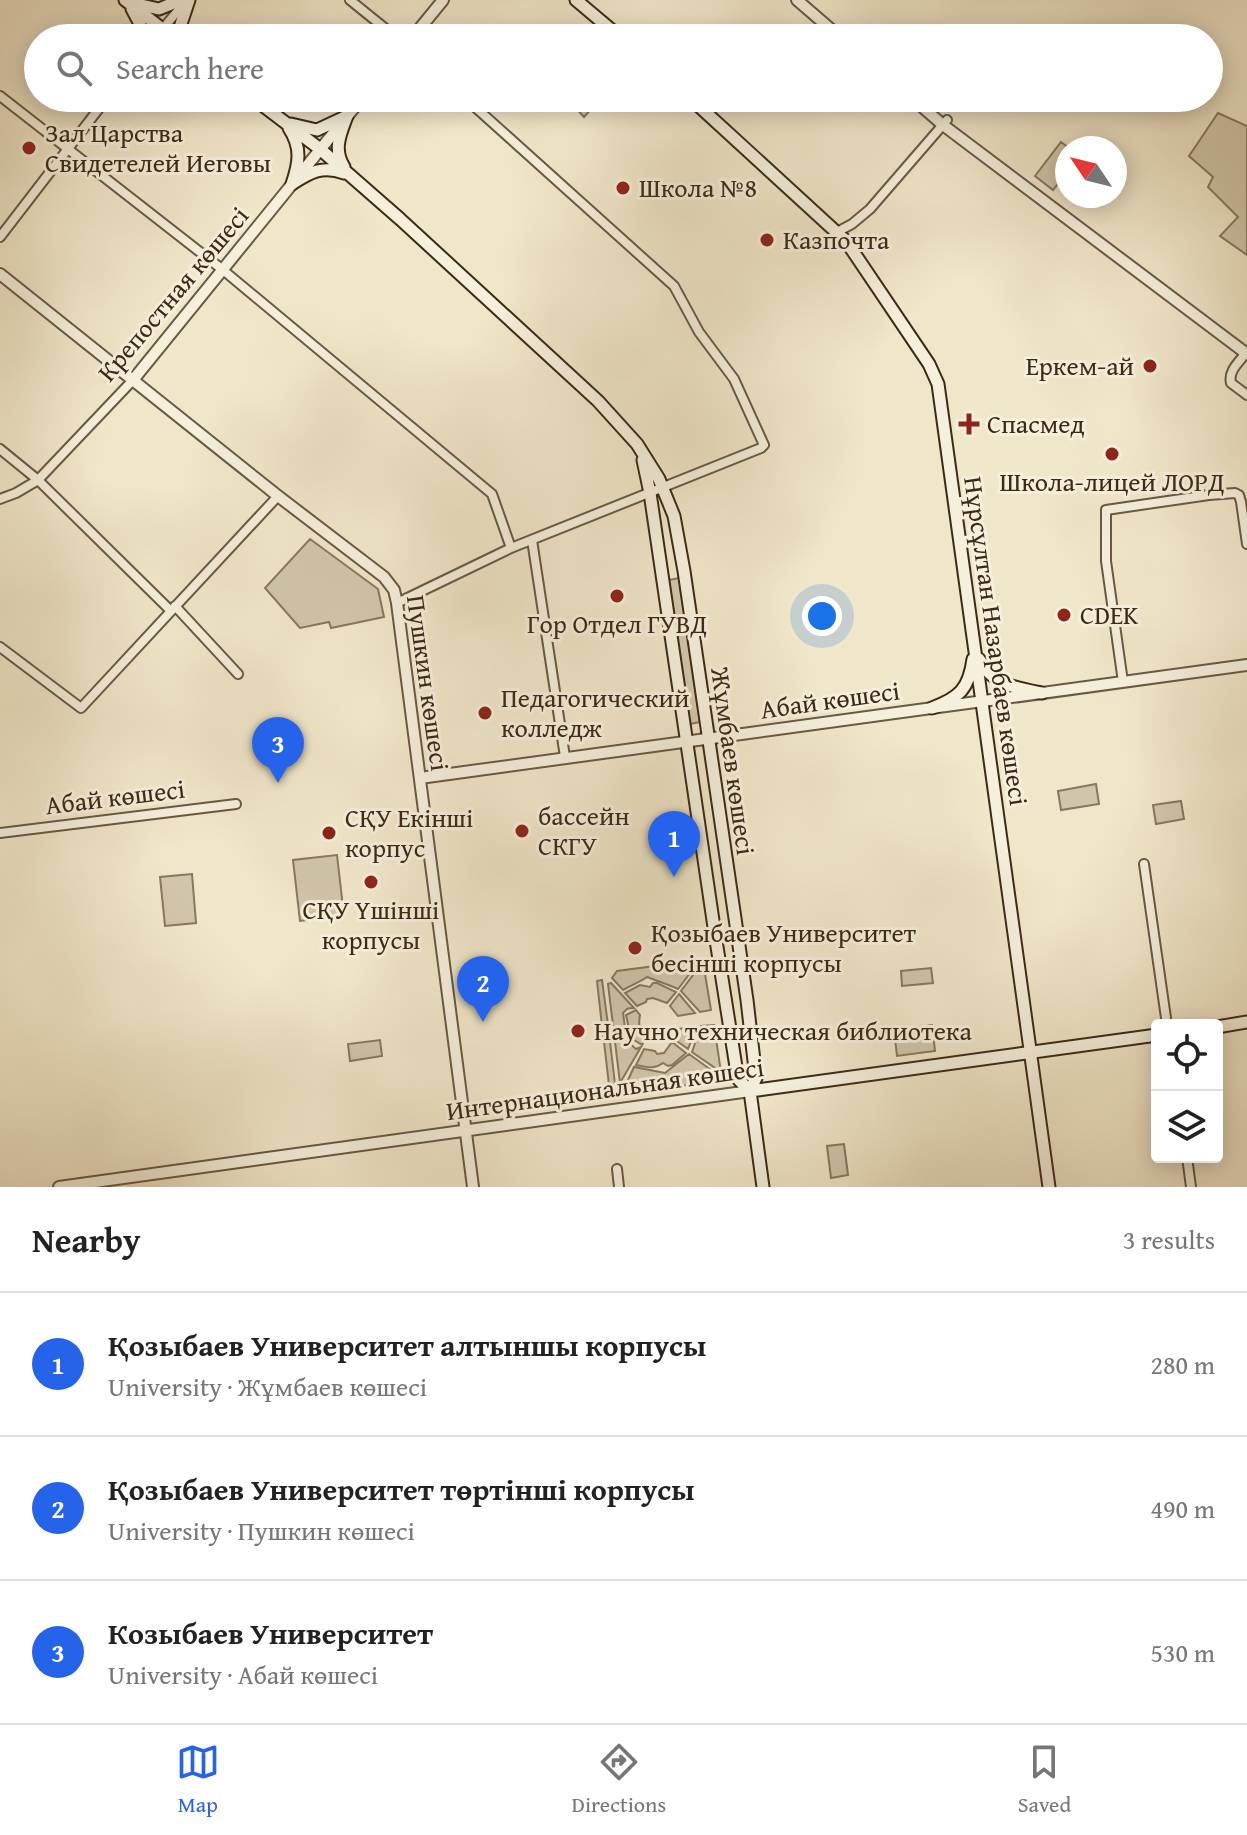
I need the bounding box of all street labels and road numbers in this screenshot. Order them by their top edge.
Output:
street label: Крепостная көшесі [88,198,258,390]
street label: Нұрсұлтан Назарбаев көшесі [954,474,1039,808]
street label: Пушкин көшесі [397,593,460,773]
street label: Жұмбаев көшесі [701,664,766,857]
street label: Абай көшесі [758,670,902,729]
street label: Абай көшесі [43,769,187,824]
street label: Интернациональная көшесі [444,1047,766,1130]

